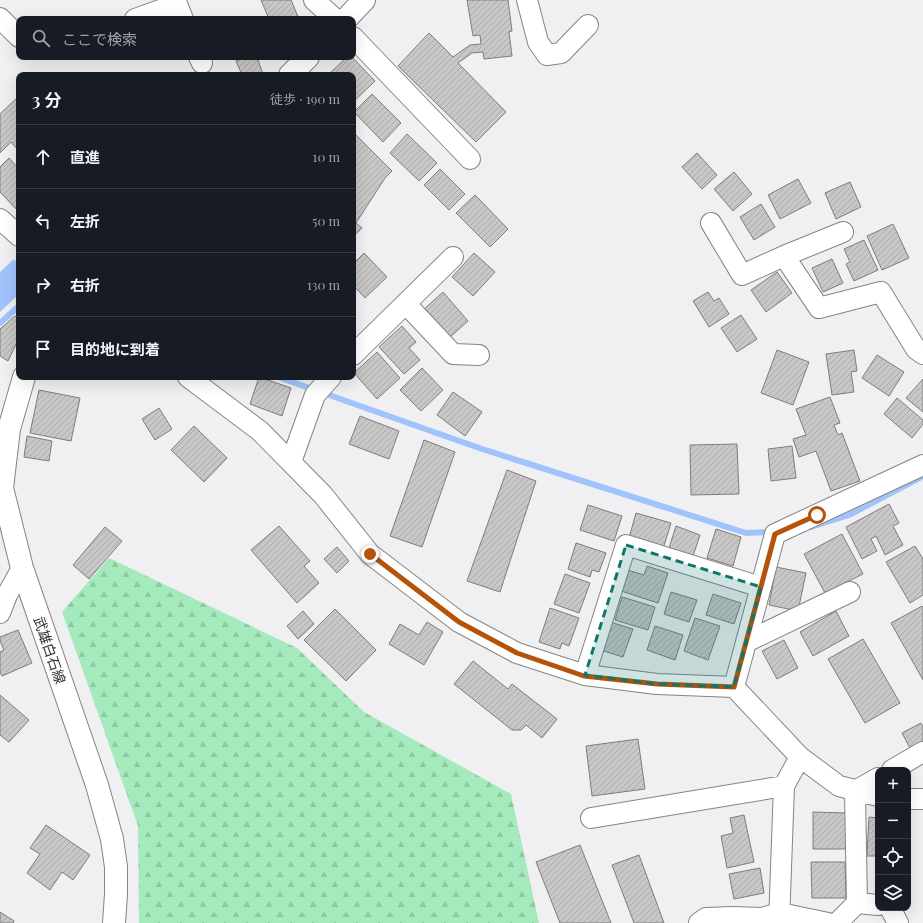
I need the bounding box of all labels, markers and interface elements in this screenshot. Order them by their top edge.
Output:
search box [16,16,356,60]
icon: search [30,27,52,49]
text: ここで検索 [62,29,137,49]
text: 3 分 [32,88,61,110]
text: 徒歩 · 190 m [270,90,340,107]
icon: ahead [32,146,54,168]
text: 直進 [70,147,100,167]
text: 10 m [313,148,340,165]
icon: left [32,210,54,232]
text: 左折 [70,211,100,231]
text: 50 m [312,212,340,229]
icon: right [32,274,54,296]
text: 右折 [70,275,100,295]
text: 130 m [307,276,340,293]
icon: arrive [32,338,54,360]
text: 目的地に到着 [70,339,160,359]
route start [808,506,826,524]
route end [361,545,379,563]
street label: 武雄白石線 [30,614,70,686]
map controls [875,767,911,911]
button: + [875,767,911,803]
button: − [875,803,911,839]
button: locate [875,839,911,875]
button: layers [875,875,911,911]

